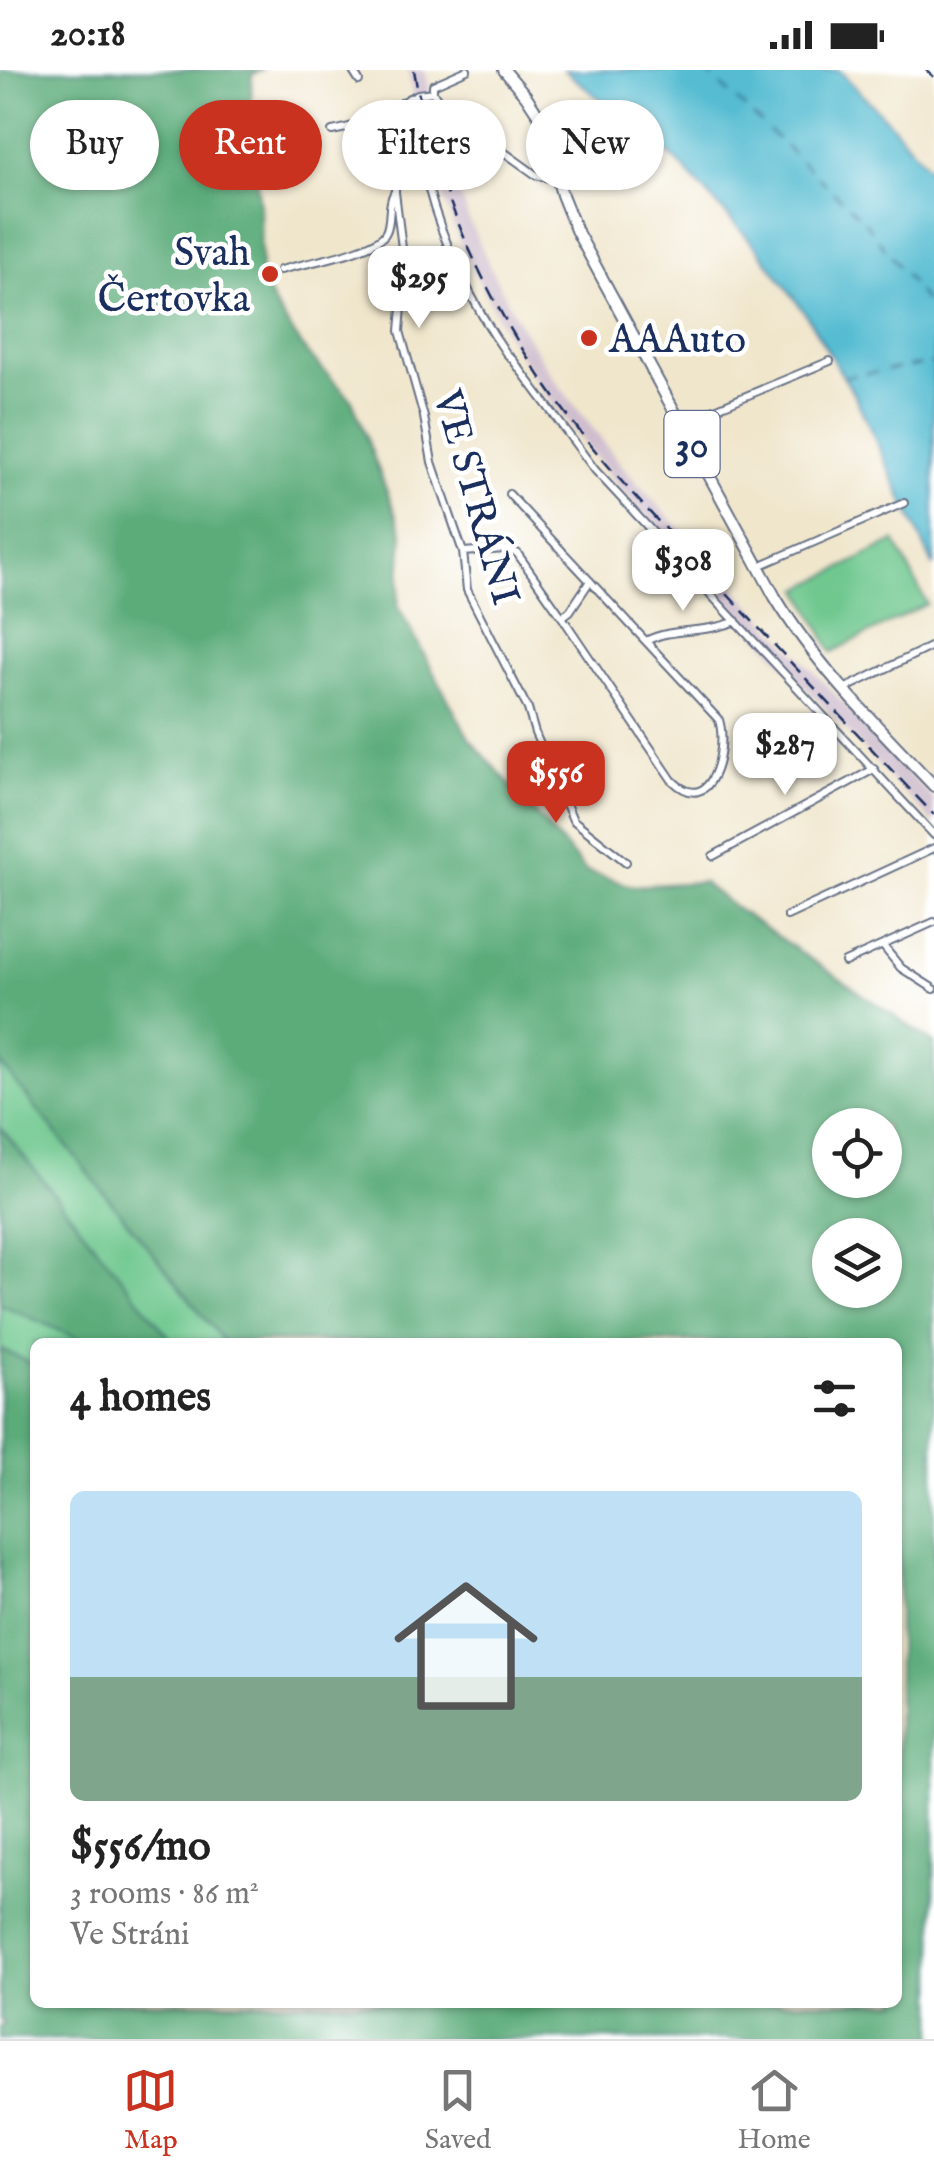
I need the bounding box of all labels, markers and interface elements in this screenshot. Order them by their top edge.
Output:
text: 20:18 [50,11,126,59]
chip: Buy [30,100,159,190]
chip: Rent [179,100,322,190]
chip: Filters [342,100,506,190]
chip: New [526,100,664,190]
place label: Svah Čertovka [98,229,251,326]
pin: $295 [360,246,478,331]
text: $295 [390,258,448,299]
marker: Svah Čertovka [259,263,281,285]
place label: AAAuto [608,316,746,367]
marker: AAAuto [578,327,600,349]
street label: VE STRÁNI [419,383,531,611]
road number: 30 [664,411,720,477]
pin: $308 [624,529,742,614]
text: $308 [654,541,712,582]
pin: $287 [726,713,844,798]
text: $287 [755,725,815,766]
pin: $556 [497,741,615,826]
text: $556 [529,753,583,794]
map controls [812,1108,902,1308]
button: locate [812,1108,902,1198]
button: layers [812,1218,902,1308]
icon: filters [807,1371,862,1426]
text: 4 homes [70,1372,211,1425]
icon: home [376,1556,556,1736]
text: $556/mo [70,1821,211,1874]
text: 3 rooms · 86 m² [70,1874,259,1915]
text: Ve Stráni [70,1915,190,1956]
tab: Map [123,2063,178,2158]
tab: Saved [425,2063,491,2158]
tab: Home [738,2063,811,2158]

